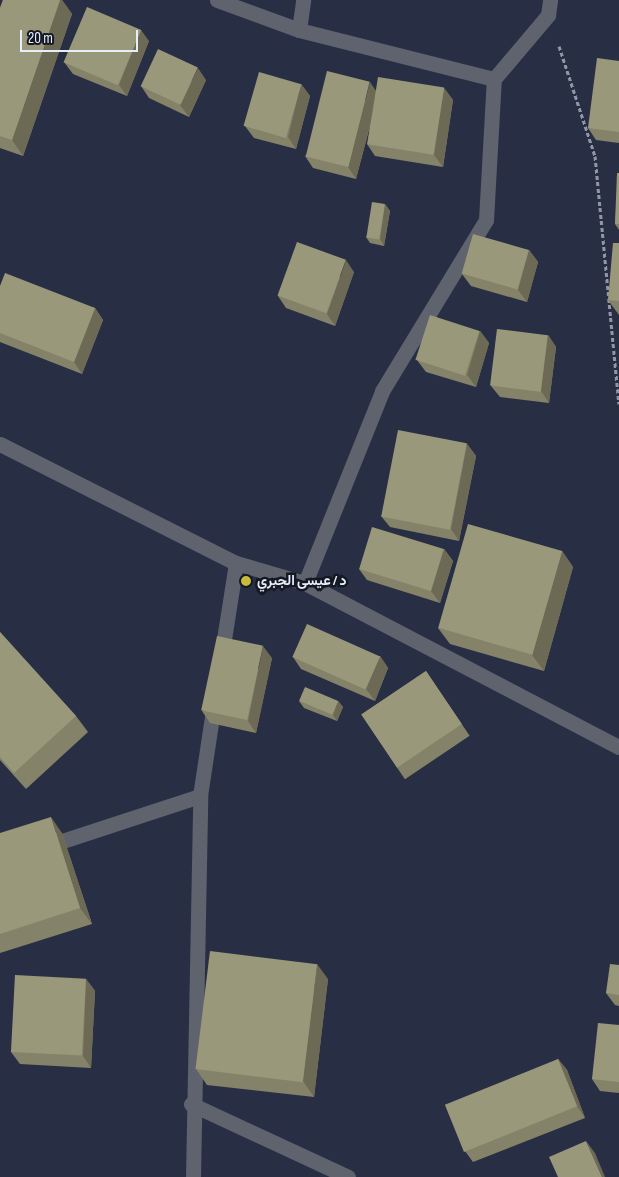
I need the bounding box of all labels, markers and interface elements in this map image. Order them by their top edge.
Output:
scale bar [22,20,140,52]
text: 20 m [28,29,53,48]
place label: د / عيسى الجبري [257,573,347,589]
marker: د / عيسى الجبري [239,574,253,588]

